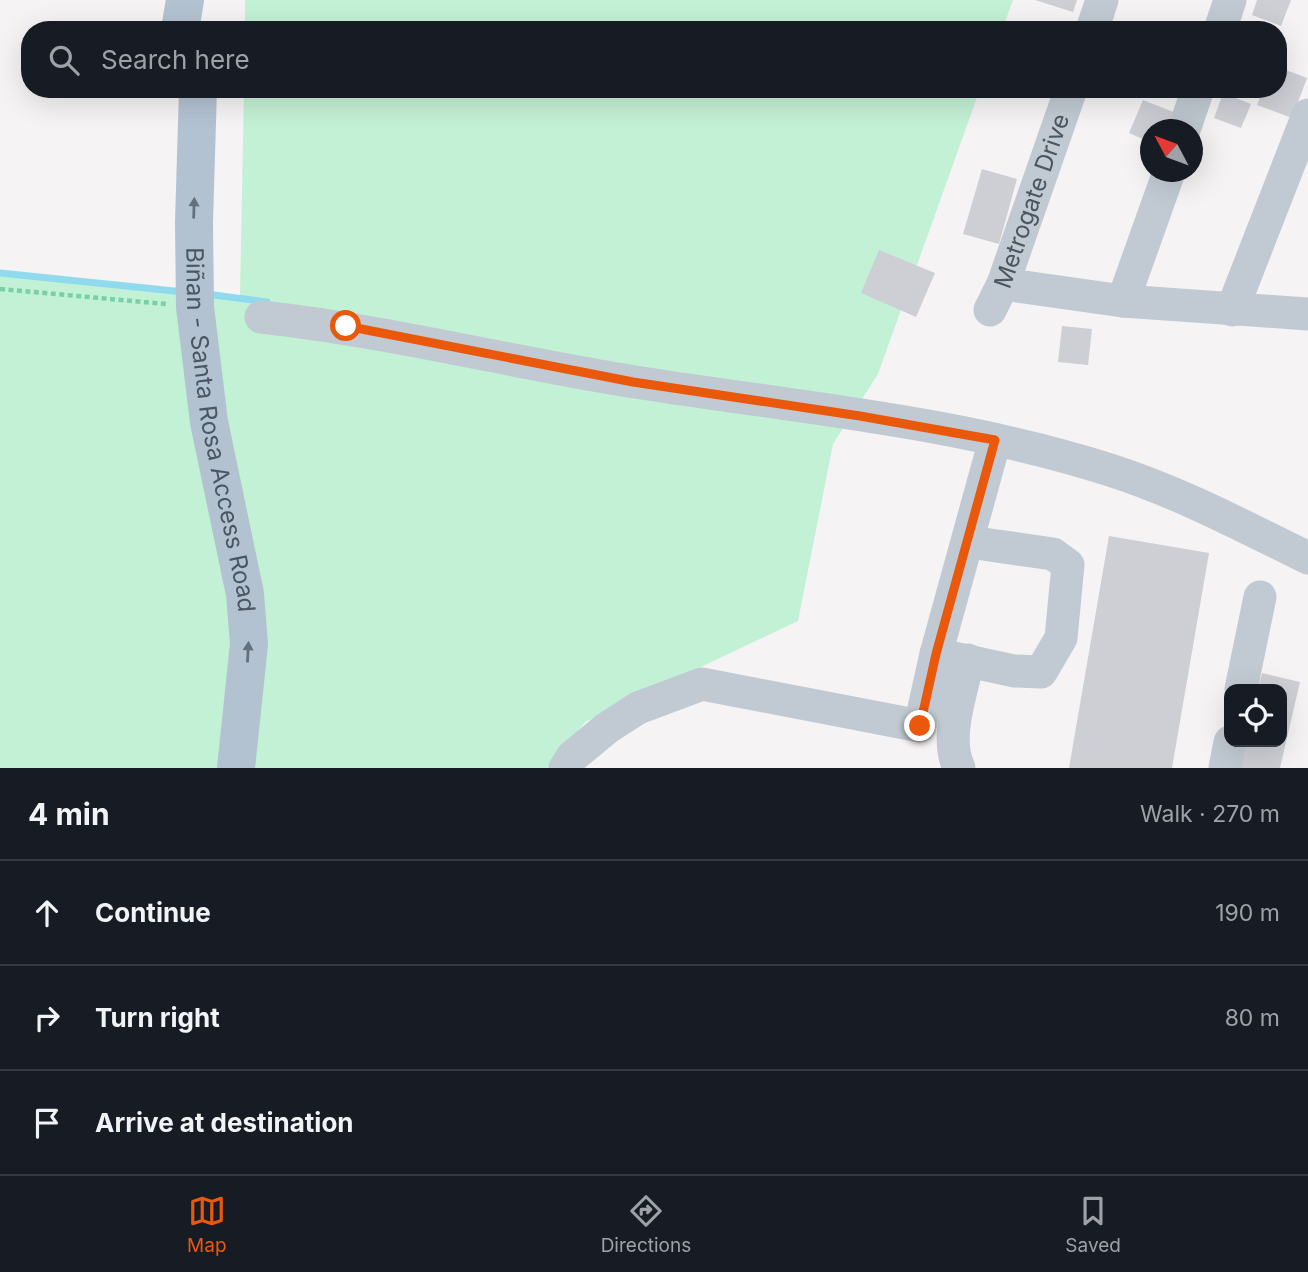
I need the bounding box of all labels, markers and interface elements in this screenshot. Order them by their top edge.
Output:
search box [21,21,1287,98]
icon: search [45,41,83,79]
text: Search here [101,44,250,75]
street label: Metrogate Drive [988,110,1075,292]
north arrow [1140,119,1203,182]
one-way arrow [189,197,200,219]
street label: Biñan - Santa Rosa Access Road [180,247,261,613]
route start [330,310,361,341]
one-way arrow [243,640,254,662]
map controls [1224,684,1287,747]
button: locate [1224,684,1287,747]
route end [904,710,935,741]
text: 4 min [28,796,110,832]
text: Walk · 270 m [1140,800,1280,828]
icon: ahead [28,894,66,932]
text: Continue [95,897,211,928]
text: 190 m [1215,899,1280,927]
icon: right [28,999,66,1037]
text: Turn right [95,1002,220,1033]
text: 80 m [1225,1004,1280,1032]
icon: arrive [28,1104,66,1142]
text: Arrive at destination [95,1107,354,1138]
tab: Map [187,1192,227,1257]
tab: Directions [601,1192,691,1257]
tab: Saved [1065,1192,1121,1257]

